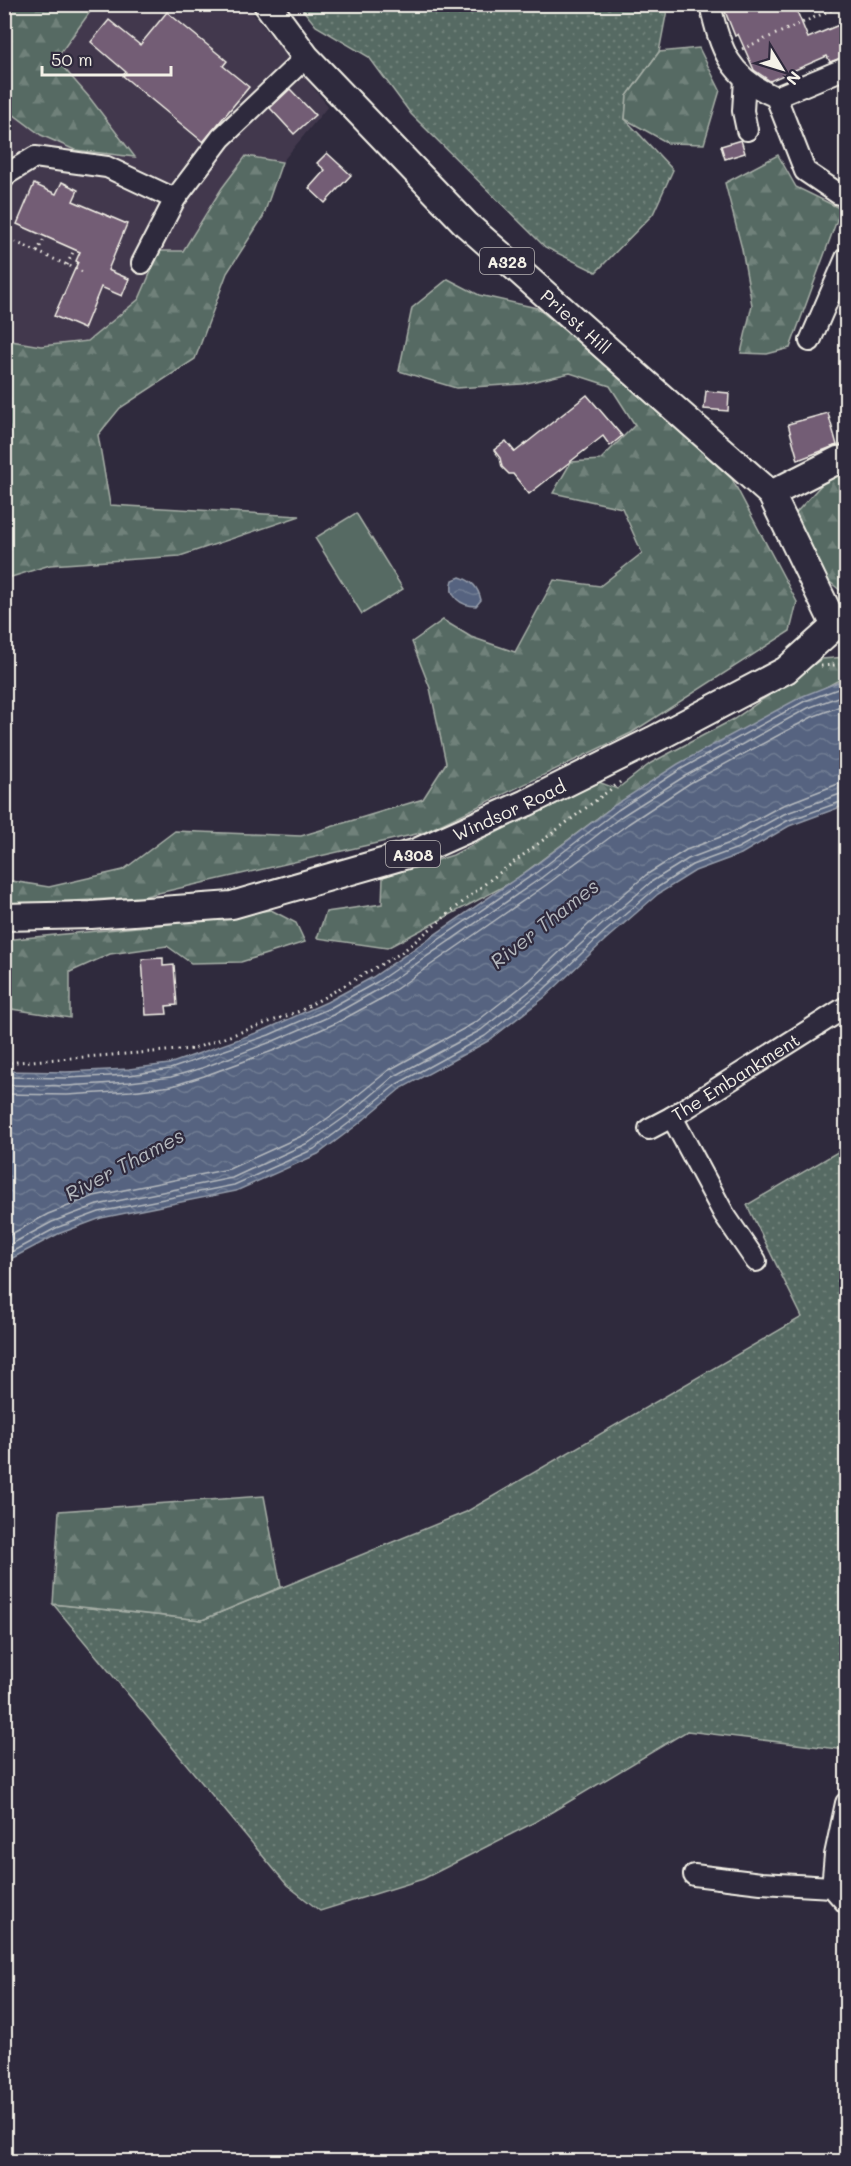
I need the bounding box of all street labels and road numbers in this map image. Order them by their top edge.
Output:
road number: A328 [480,248,534,274]
street label: Priest Hill [536,284,616,359]
street label: Windsor Road [449,773,570,846]
road number: A308 [386,841,440,867]
street label: The Embankment [667,1027,804,1126]

